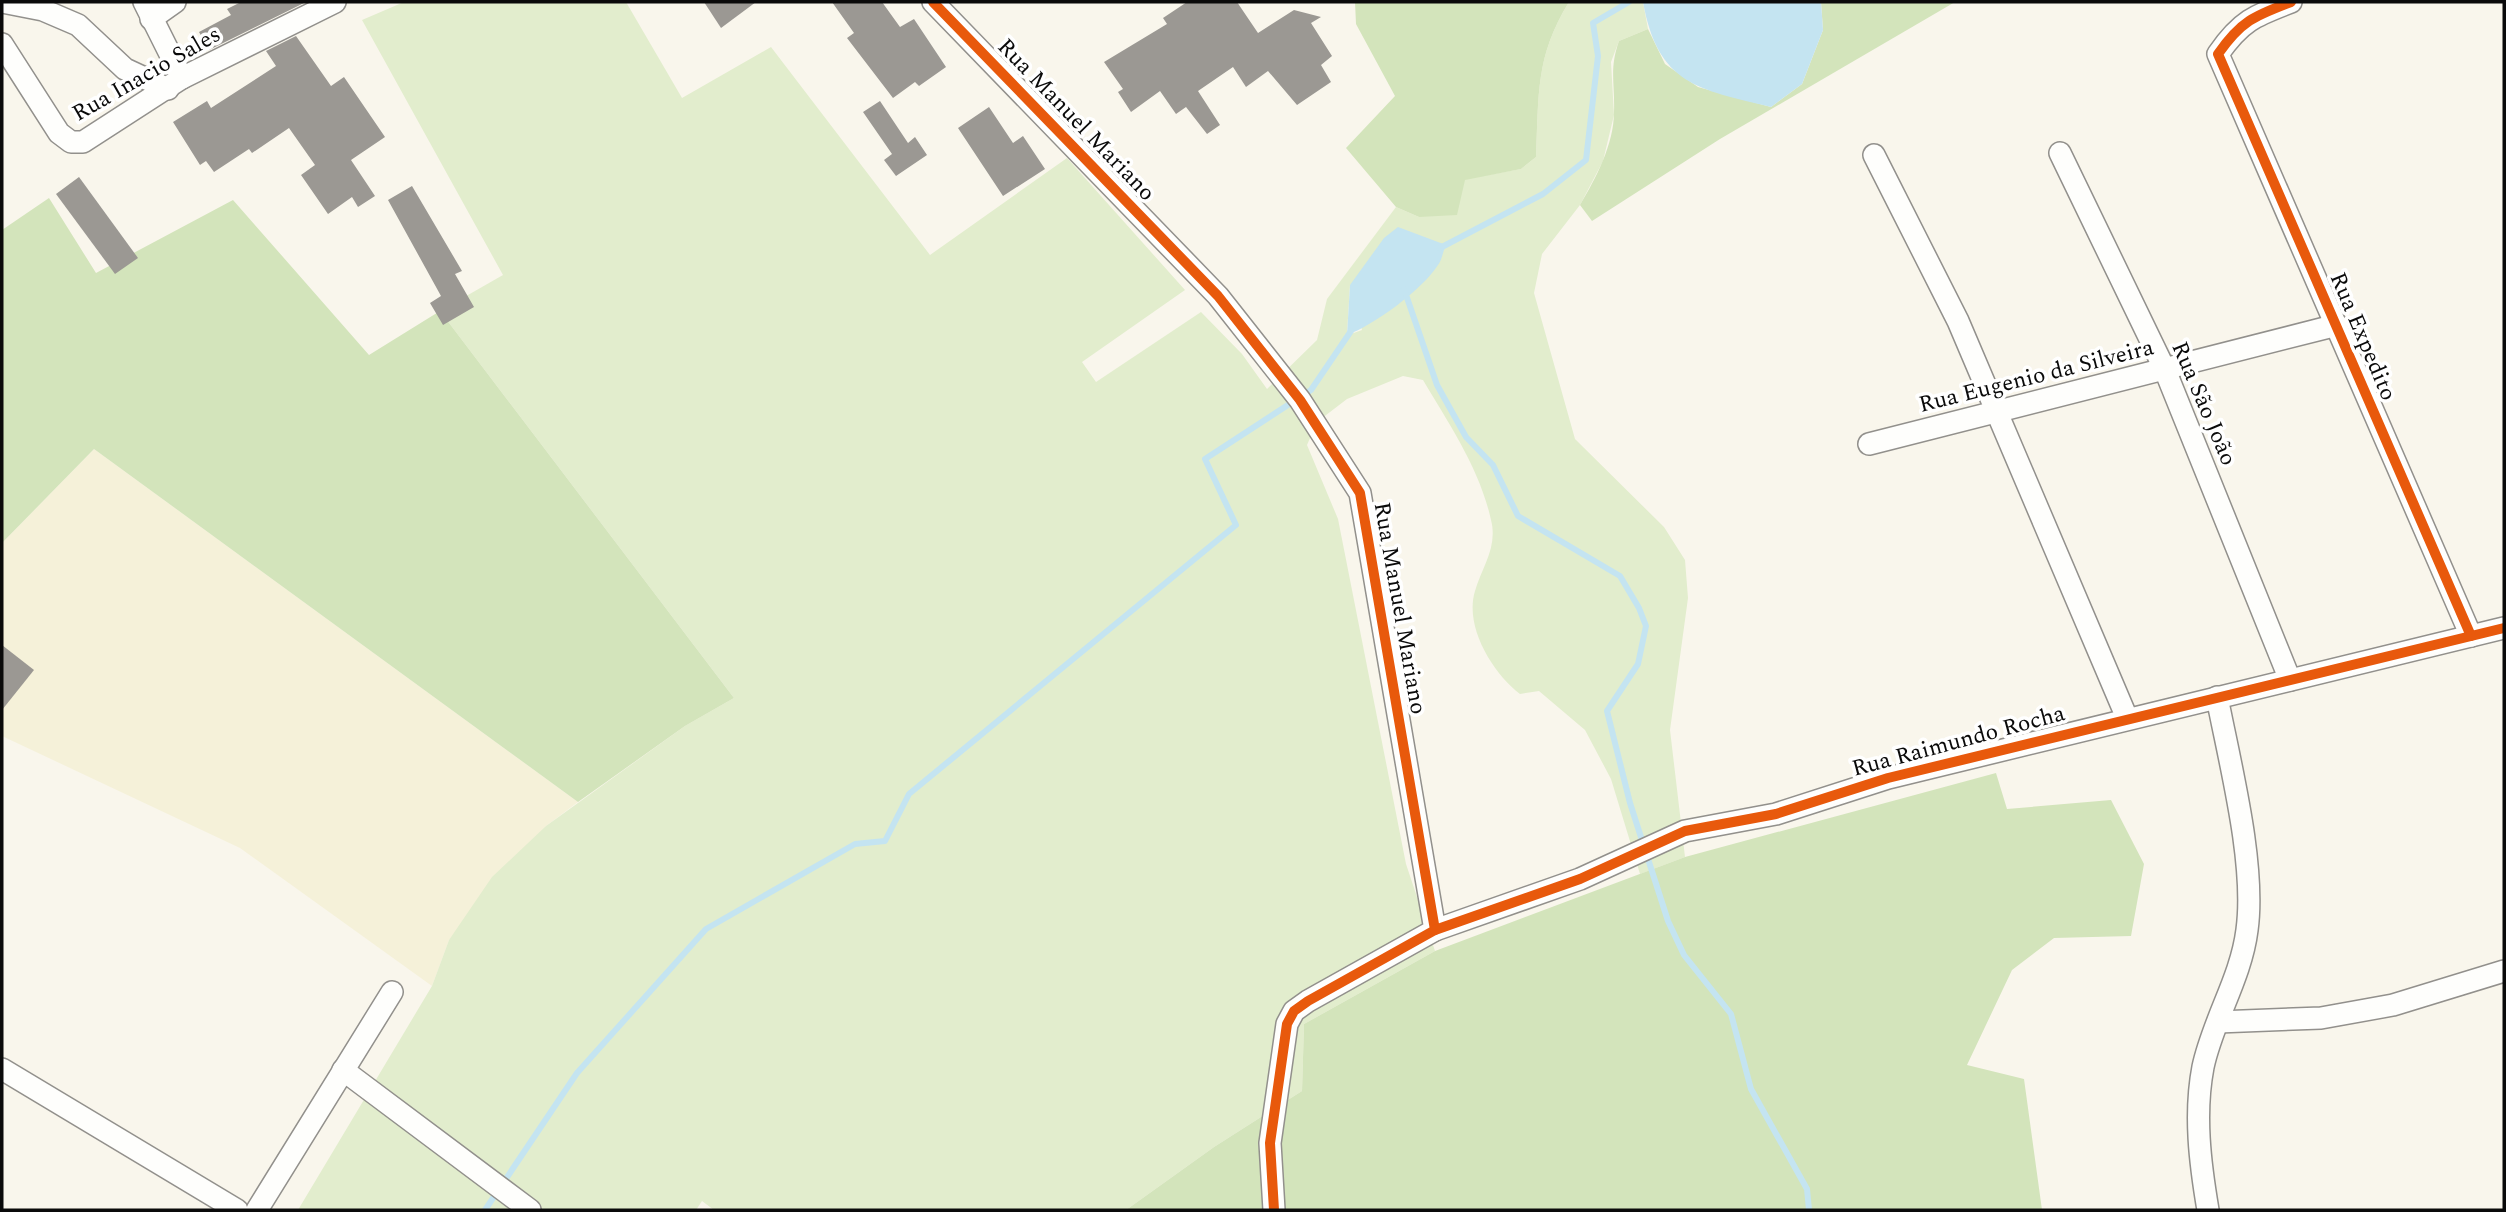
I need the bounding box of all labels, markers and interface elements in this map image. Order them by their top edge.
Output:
street label: Rua Inacio Sales [66,17,228,131]
street label: Rua Manuel Mariano [989,31,1163,210]
street label: Rua Expedito [2320,267,2405,406]
street label: Rua Eugenio da Silveira [1915,330,2158,423]
street label: Rua São João [2162,336,2245,471]
street label: Rua Manuel Mariano [1364,499,1435,717]
street label: Rua Raimundo Rocha [1848,696,2069,787]

